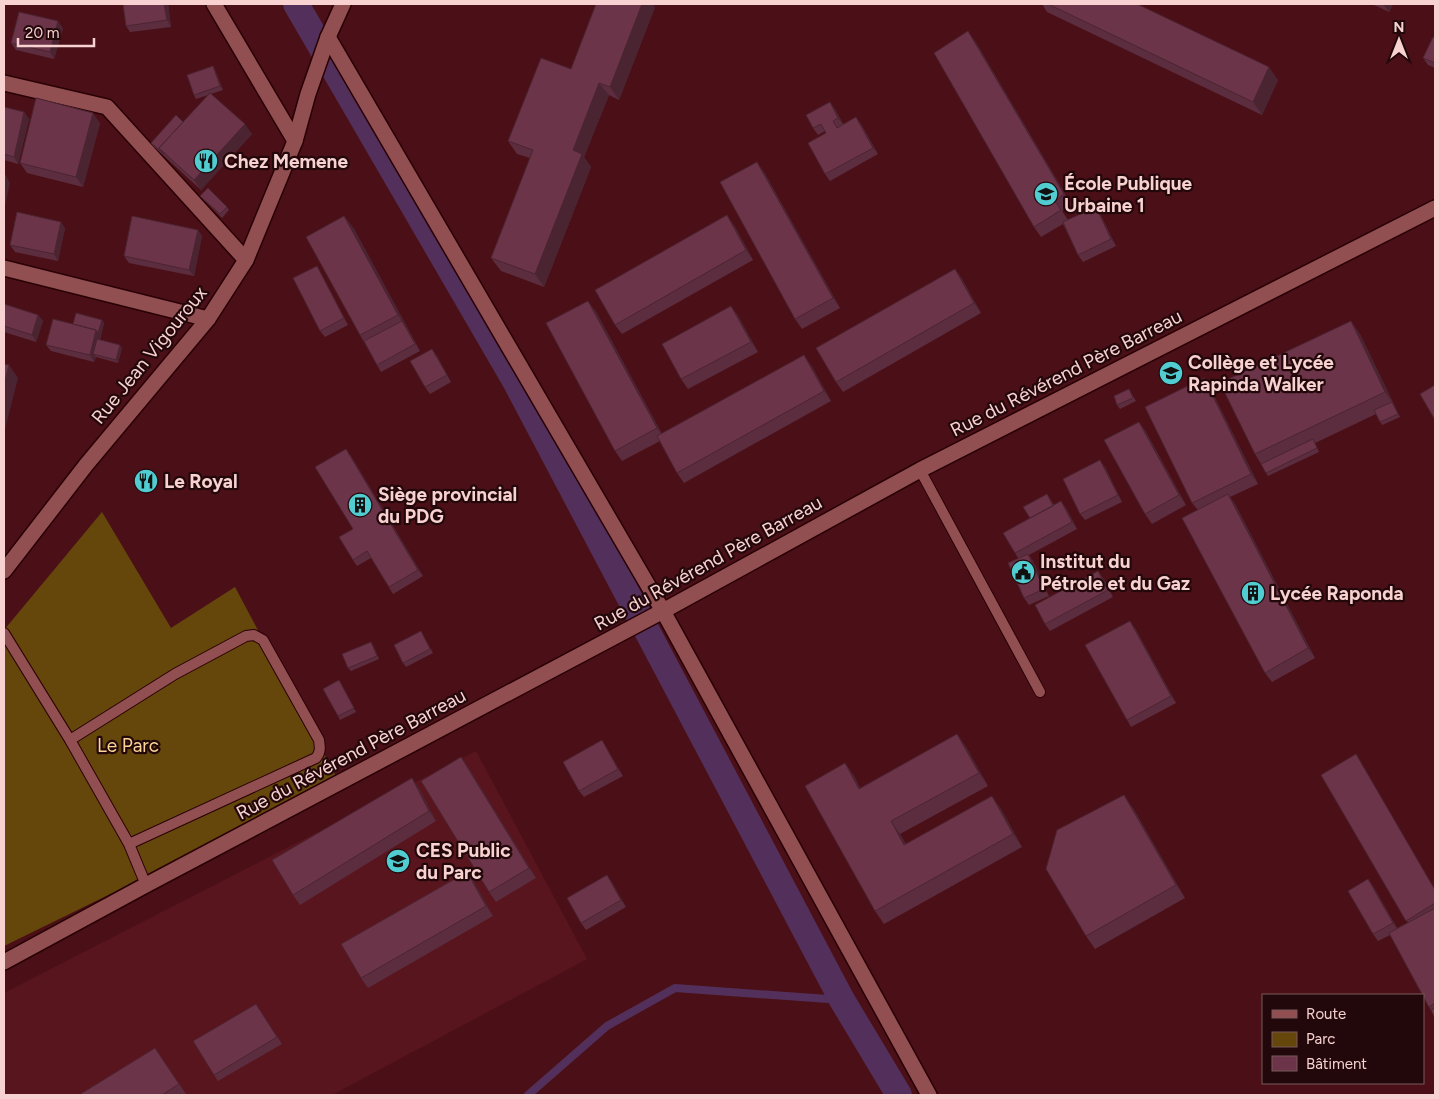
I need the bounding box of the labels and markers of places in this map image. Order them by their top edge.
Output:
restaurant icon: Chez Memene [193,148,219,174]
place label: Chez Memene [224,150,348,173]
place label: École Publique Urbaine 1 [1064,172,1193,217]
school or university icon: École Publique Urbaine 1 [1033,181,1059,207]
place label: Collège et Lycée Rapinda Walker [1188,351,1334,396]
school or university icon: Collège et Lycée Rapinda Walker [1158,360,1184,386]
restaurant icon: Le Royal [133,468,159,494]
place label: Le Royal [164,470,238,493]
place label: Siège provincial du PDG [378,483,517,528]
building icon: Siège provincial du PDG [347,492,373,518]
place label: Institut du Pétrole et du Gaz [1040,550,1190,595]
public building icon: Institut du Pétrole et du Gaz [1010,559,1036,585]
building icon: Lycée Raponda [1240,580,1266,606]
place label: Lycée Raponda [1270,582,1404,605]
place label: CES Public du Parc [416,839,511,884]
school or university icon: CES Public du Parc [385,848,411,874]

